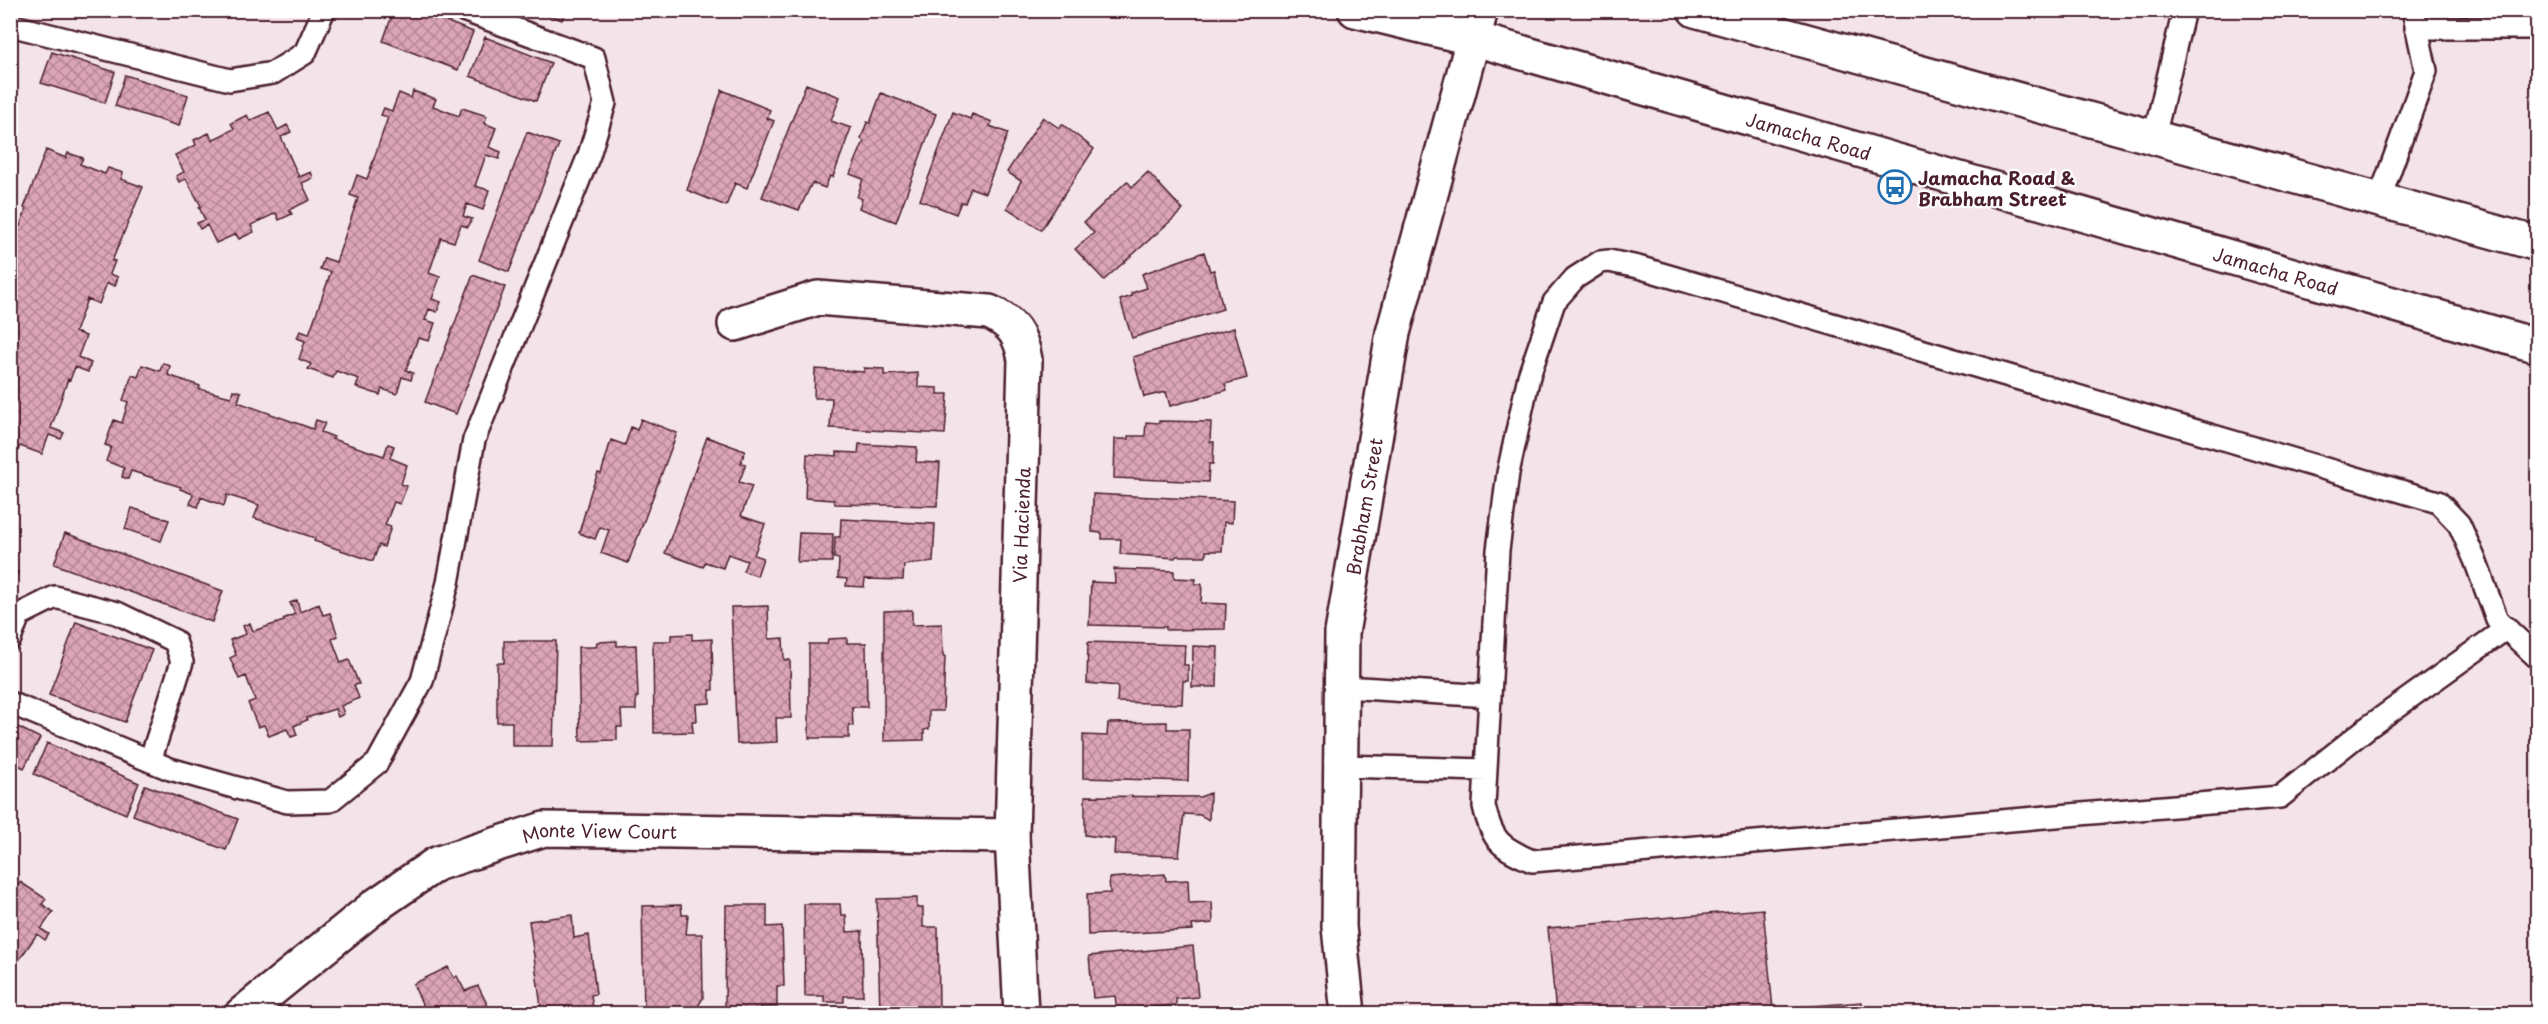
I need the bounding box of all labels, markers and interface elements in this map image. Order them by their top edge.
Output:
street label: Jamacha Road [1743,105,1875,166]
place label: Jamacha Road & Brabham Street [1918,164,2076,212]
bus stop icon: Jamacha Road & Brabham Street [1877,169,1913,205]
street label: Jamacha Road [2210,239,2342,301]
street label: Brabham Street [1339,436,1388,577]
street label: Via Hacienda [1005,467,1037,583]
street label: Monte View Court [518,815,677,849]

